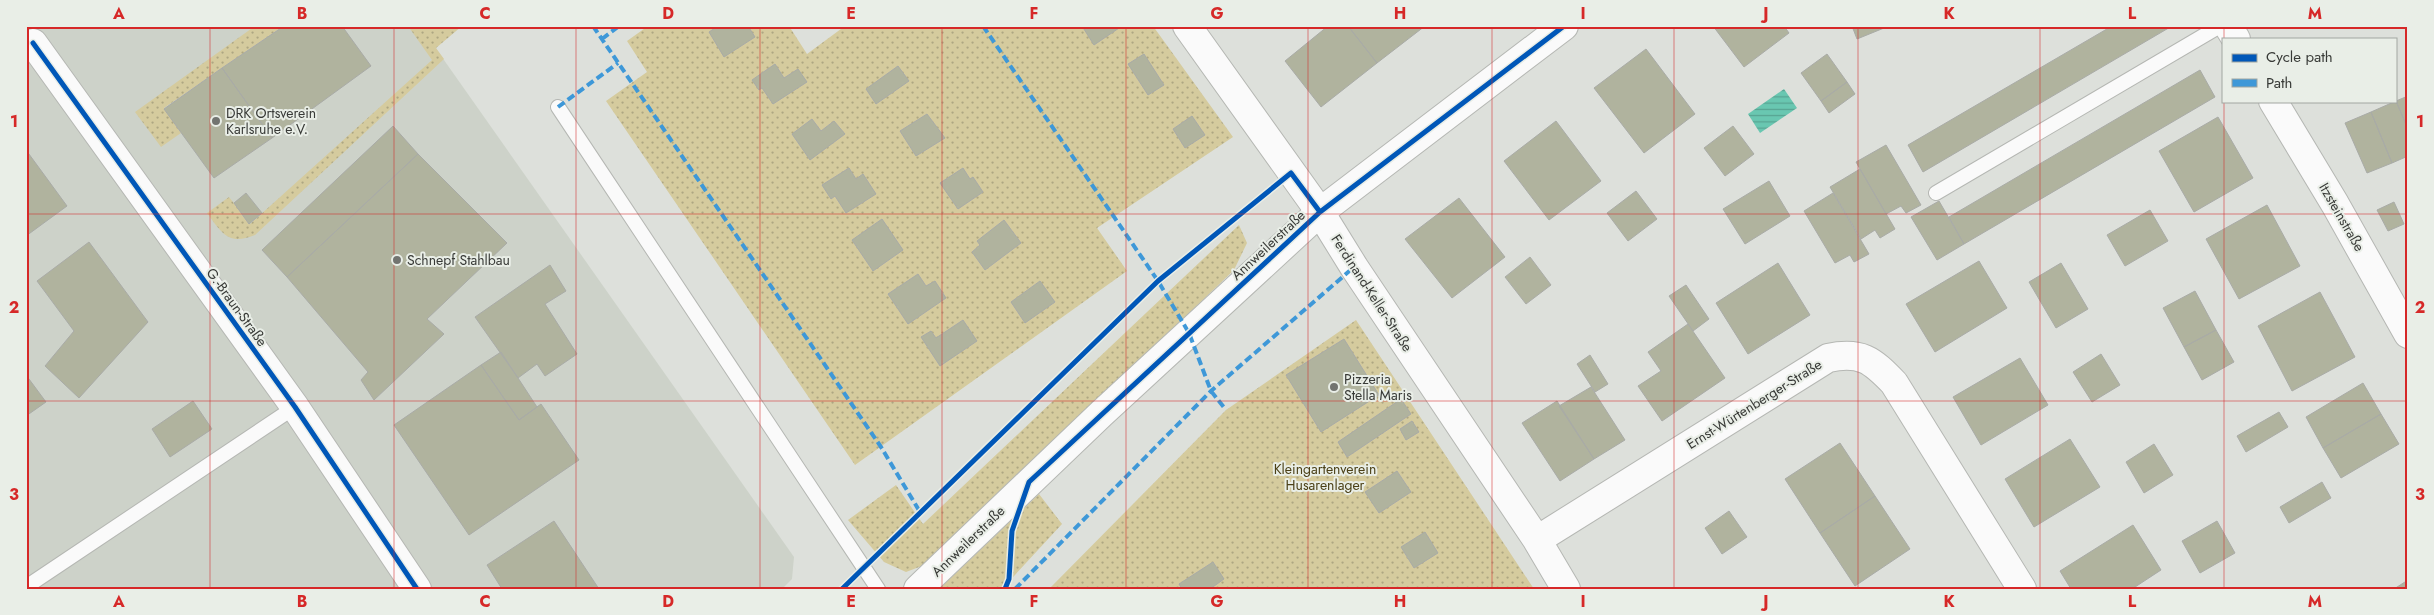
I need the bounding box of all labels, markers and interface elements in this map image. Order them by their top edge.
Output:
text: A [112,2,125,25]
text: B [297,2,307,25]
text: C [479,2,491,25]
text: D [662,2,674,25]
text: E [846,2,856,25]
text: F [1030,2,1038,25]
text: G [1210,2,1224,25]
text: H [1394,2,1406,25]
text: I [1580,2,1586,25]
text: J [1760,2,1769,25]
text: K [1943,2,1955,25]
text: L [2128,2,2137,25]
text: M [2308,2,2322,25]
legend [2222,38,2396,102]
text: Cycle path [2266,46,2333,68]
text: Path [2266,72,2292,94]
place label: DRK Ortsverein Karlsruhe e.V. [226,103,316,139]
text: 1 [10,110,18,133]
text: 1 [2416,110,2424,133]
marker: DRK Ortsverein Karlsruhe e.V. [210,115,222,127]
street label: Itzsteinstraße [2314,179,2370,255]
street label: Annweilerstraße [1226,205,1310,285]
street label: Ferdinand-Keller-Straße [1326,230,1418,356]
place label: Schnepf Stahlbau [407,250,510,270]
marker: Schnepf Stahlbau [391,254,403,266]
street label: G.-Braun-Straße [202,264,272,350]
text: 2 [9,296,19,319]
text: 2 [2415,296,2425,319]
street label: Ernst-Würtenberger-Straße [1682,354,1826,454]
place label: Pizzeria Stella Maris [1344,369,1412,405]
marker: Pizzeria Stella Maris [1328,381,1340,393]
park label: Kleingartenverein Husarenlager [1274,459,1376,495]
text: 3 [9,483,19,506]
text: 3 [2415,483,2425,506]
street label: Annweilerstraße [927,501,1009,581]
text: A [112,590,125,613]
text: B [297,590,307,613]
text: C [479,590,491,613]
text: D [662,590,674,613]
text: E [846,590,856,613]
text: F [1030,590,1038,613]
text: G [1210,590,1224,613]
text: H [1394,590,1406,613]
text: I [1580,590,1586,613]
text: J [1760,590,1769,613]
text: K [1943,590,1955,613]
text: L [2128,590,2137,613]
text: M [2308,590,2322,613]

